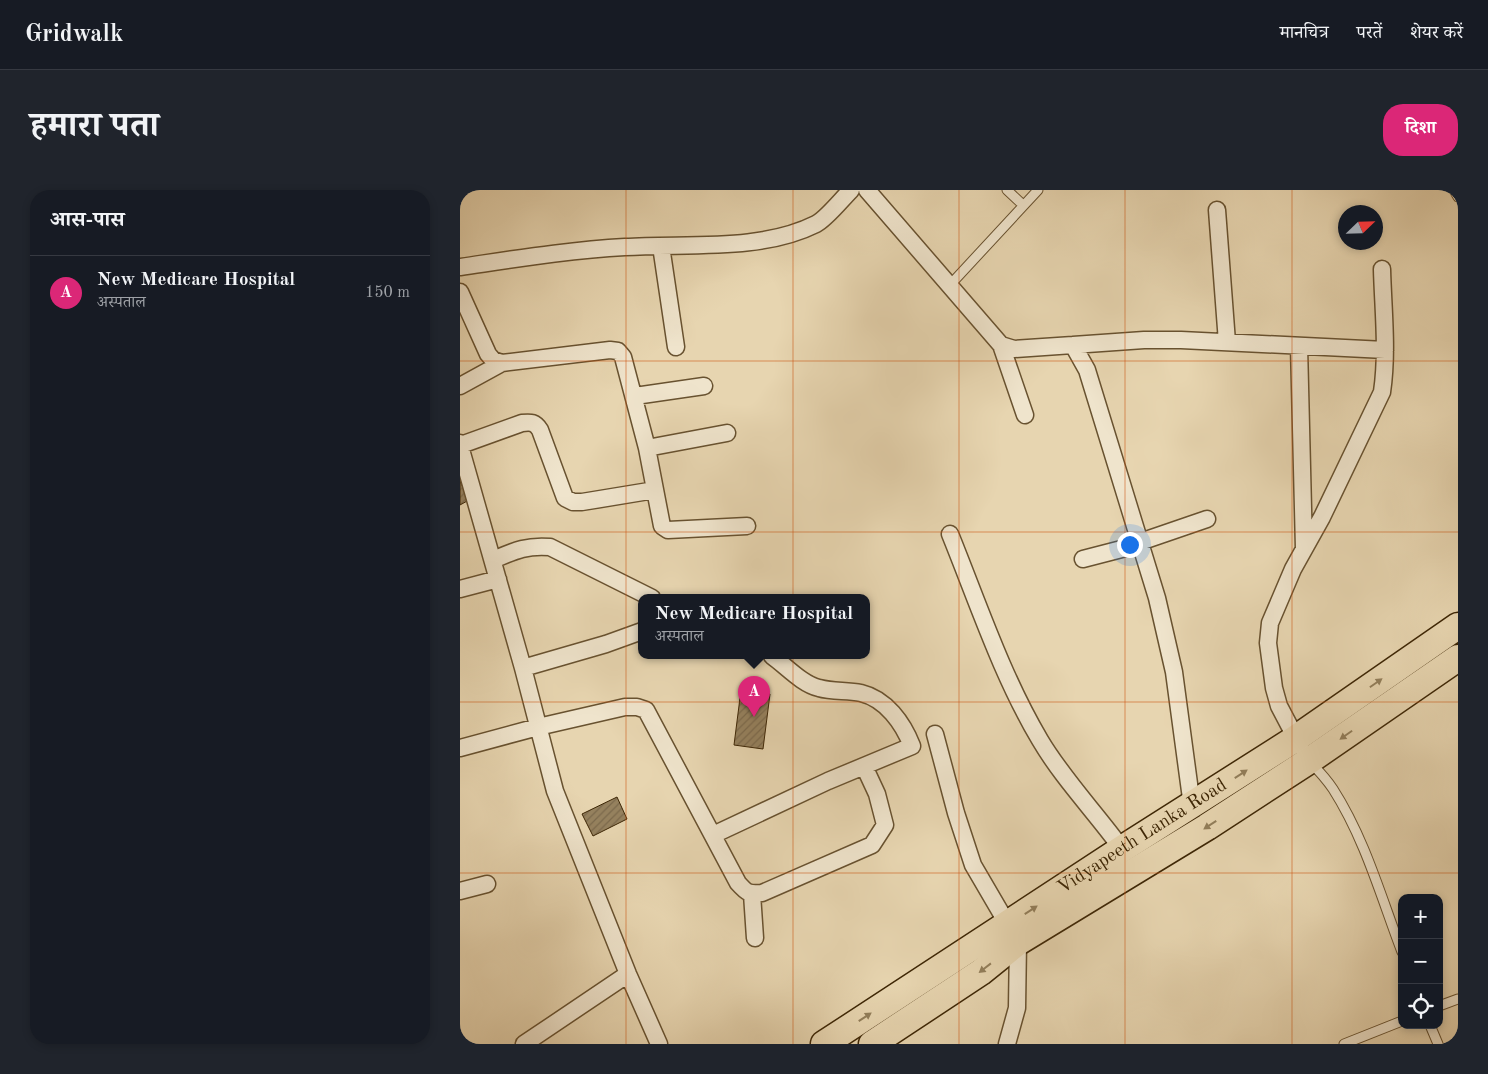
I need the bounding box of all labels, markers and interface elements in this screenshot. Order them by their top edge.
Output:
text: Gridwalk [25,23,123,47]
text: मानचित्र [1280,24,1329,42]
text: परतें [1357,24,1382,42]
text: शेयर करें [1410,24,1463,42]
button: दिशा [1383,104,1458,156]
text: हमारा पता [30,109,159,144]
north arrow [1338,205,1383,250]
text: आस-पास [50,210,125,231]
text: New Medicare Hospital [97,271,295,290]
text: A [60,285,72,301]
text: 150 m [365,285,410,301]
text: अस्पताल [97,295,146,311]
your location [1117,532,1143,558]
popup [638,594,870,659]
text: New Medicare Hospital [655,605,853,624]
text: अस्पताल [655,629,704,645]
pin: A [738,676,770,717]
one-way arrow [1369,678,1382,688]
one-way arrow [1339,730,1353,740]
one-way arrow [1234,770,1248,779]
street label: Vidyapeeth Lanka Road [1054,775,1230,898]
one-way arrow [1204,820,1217,829]
map controls [1398,894,1443,1029]
button: + [1398,894,1443,939]
one-way arrow [1024,905,1037,914]
button: − [1398,939,1443,984]
one-way arrow [979,963,992,974]
button: locate [1398,984,1443,1029]
one-way arrow [858,1012,872,1022]

